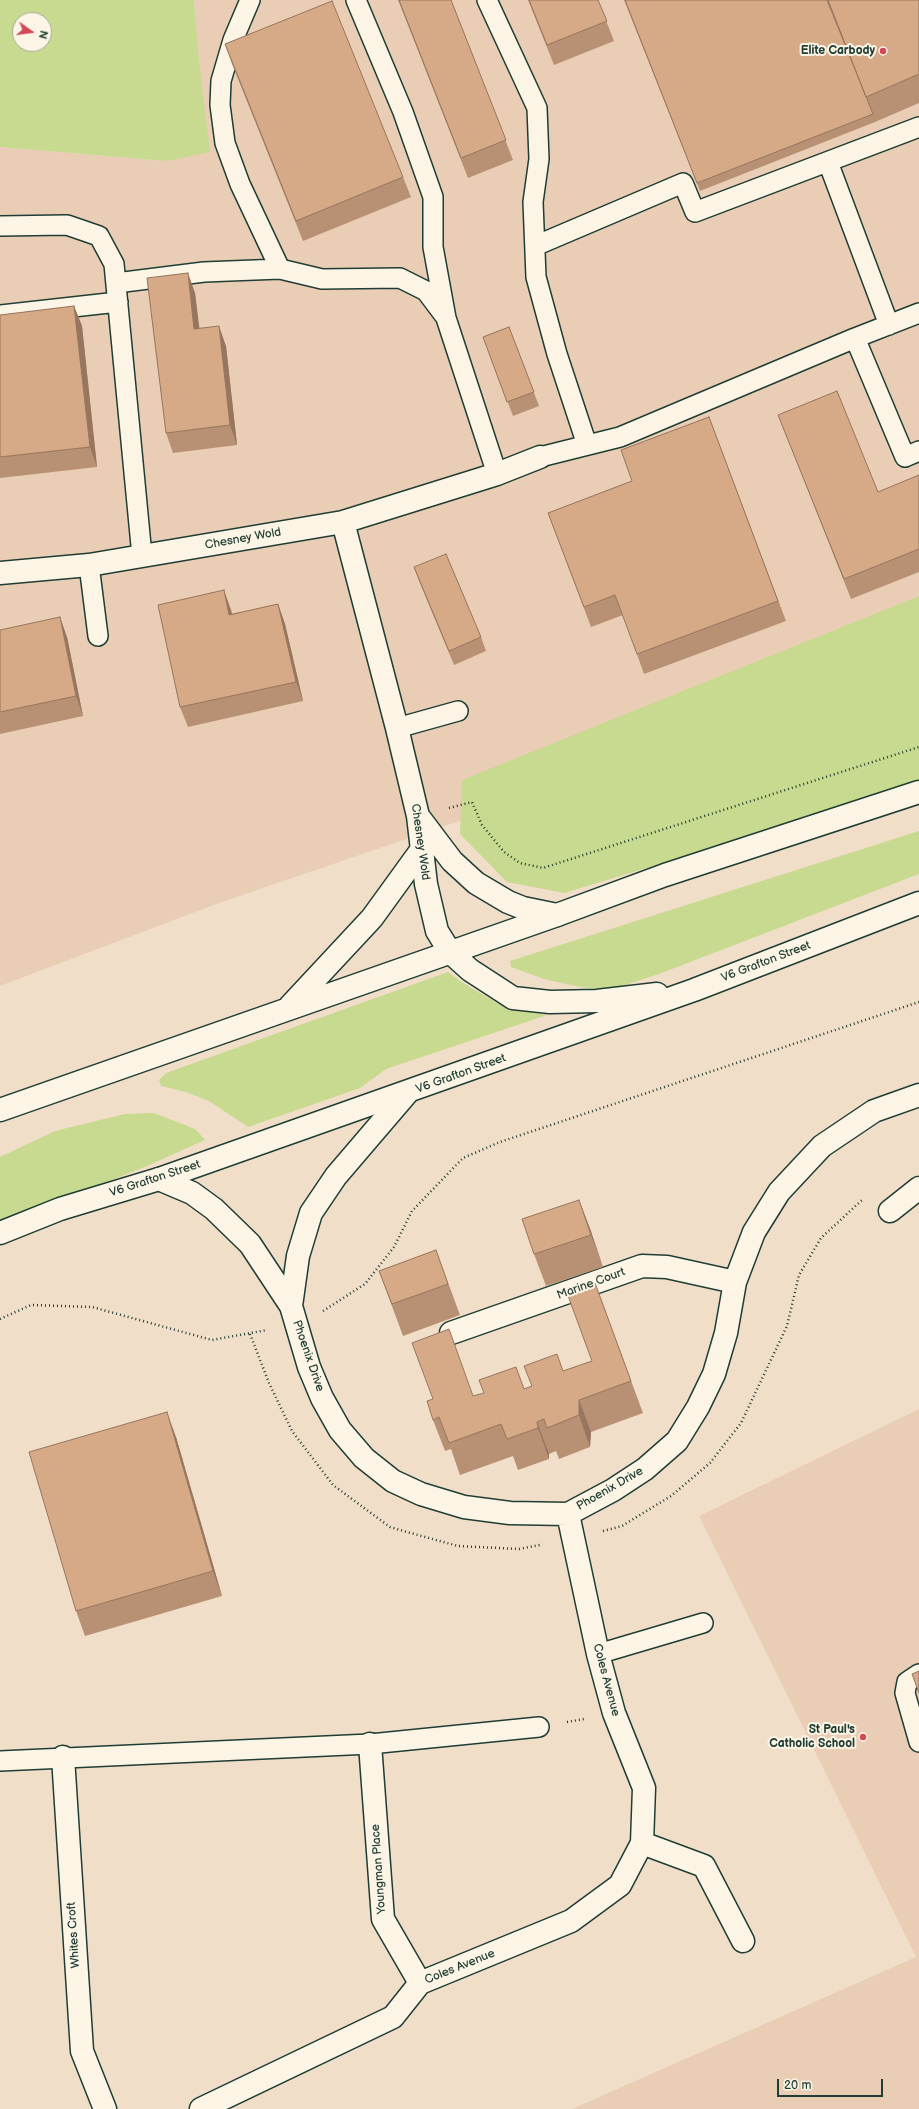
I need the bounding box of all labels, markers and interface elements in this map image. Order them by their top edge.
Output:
north arrow [12,12,52,52]
text: N [36,29,50,40]
place label: Elite Carbody [801,44,875,58]
marker: Elite Carbody [878,46,888,56]
street label: Chesney Wold [204,525,282,553]
street label: Chesney Wold [407,803,433,881]
street label: V6 Grafton Street [719,938,813,986]
street label: V6 Grafton Street [414,1051,508,1097]
street label: V6 Grafton Street [108,1158,202,1200]
street label: Marine Court [555,1265,627,1303]
street label: Phoenix Drive [289,1318,327,1394]
street label: Phoenix Drive [574,1464,646,1514]
street label: Coles Avenue [589,1642,623,1718]
place label: St Paul's Catholic School [769,1723,855,1751]
marker: St Paul's Catholic School [858,1732,868,1742]
street label: Youngman Place [369,1823,389,1915]
street label: Whites Croft [65,1901,83,1969]
street label: Coles Avenue [423,1946,497,1988]
scale bar [779,2071,885,2097]
text: 20 m [784,2078,811,2093]

